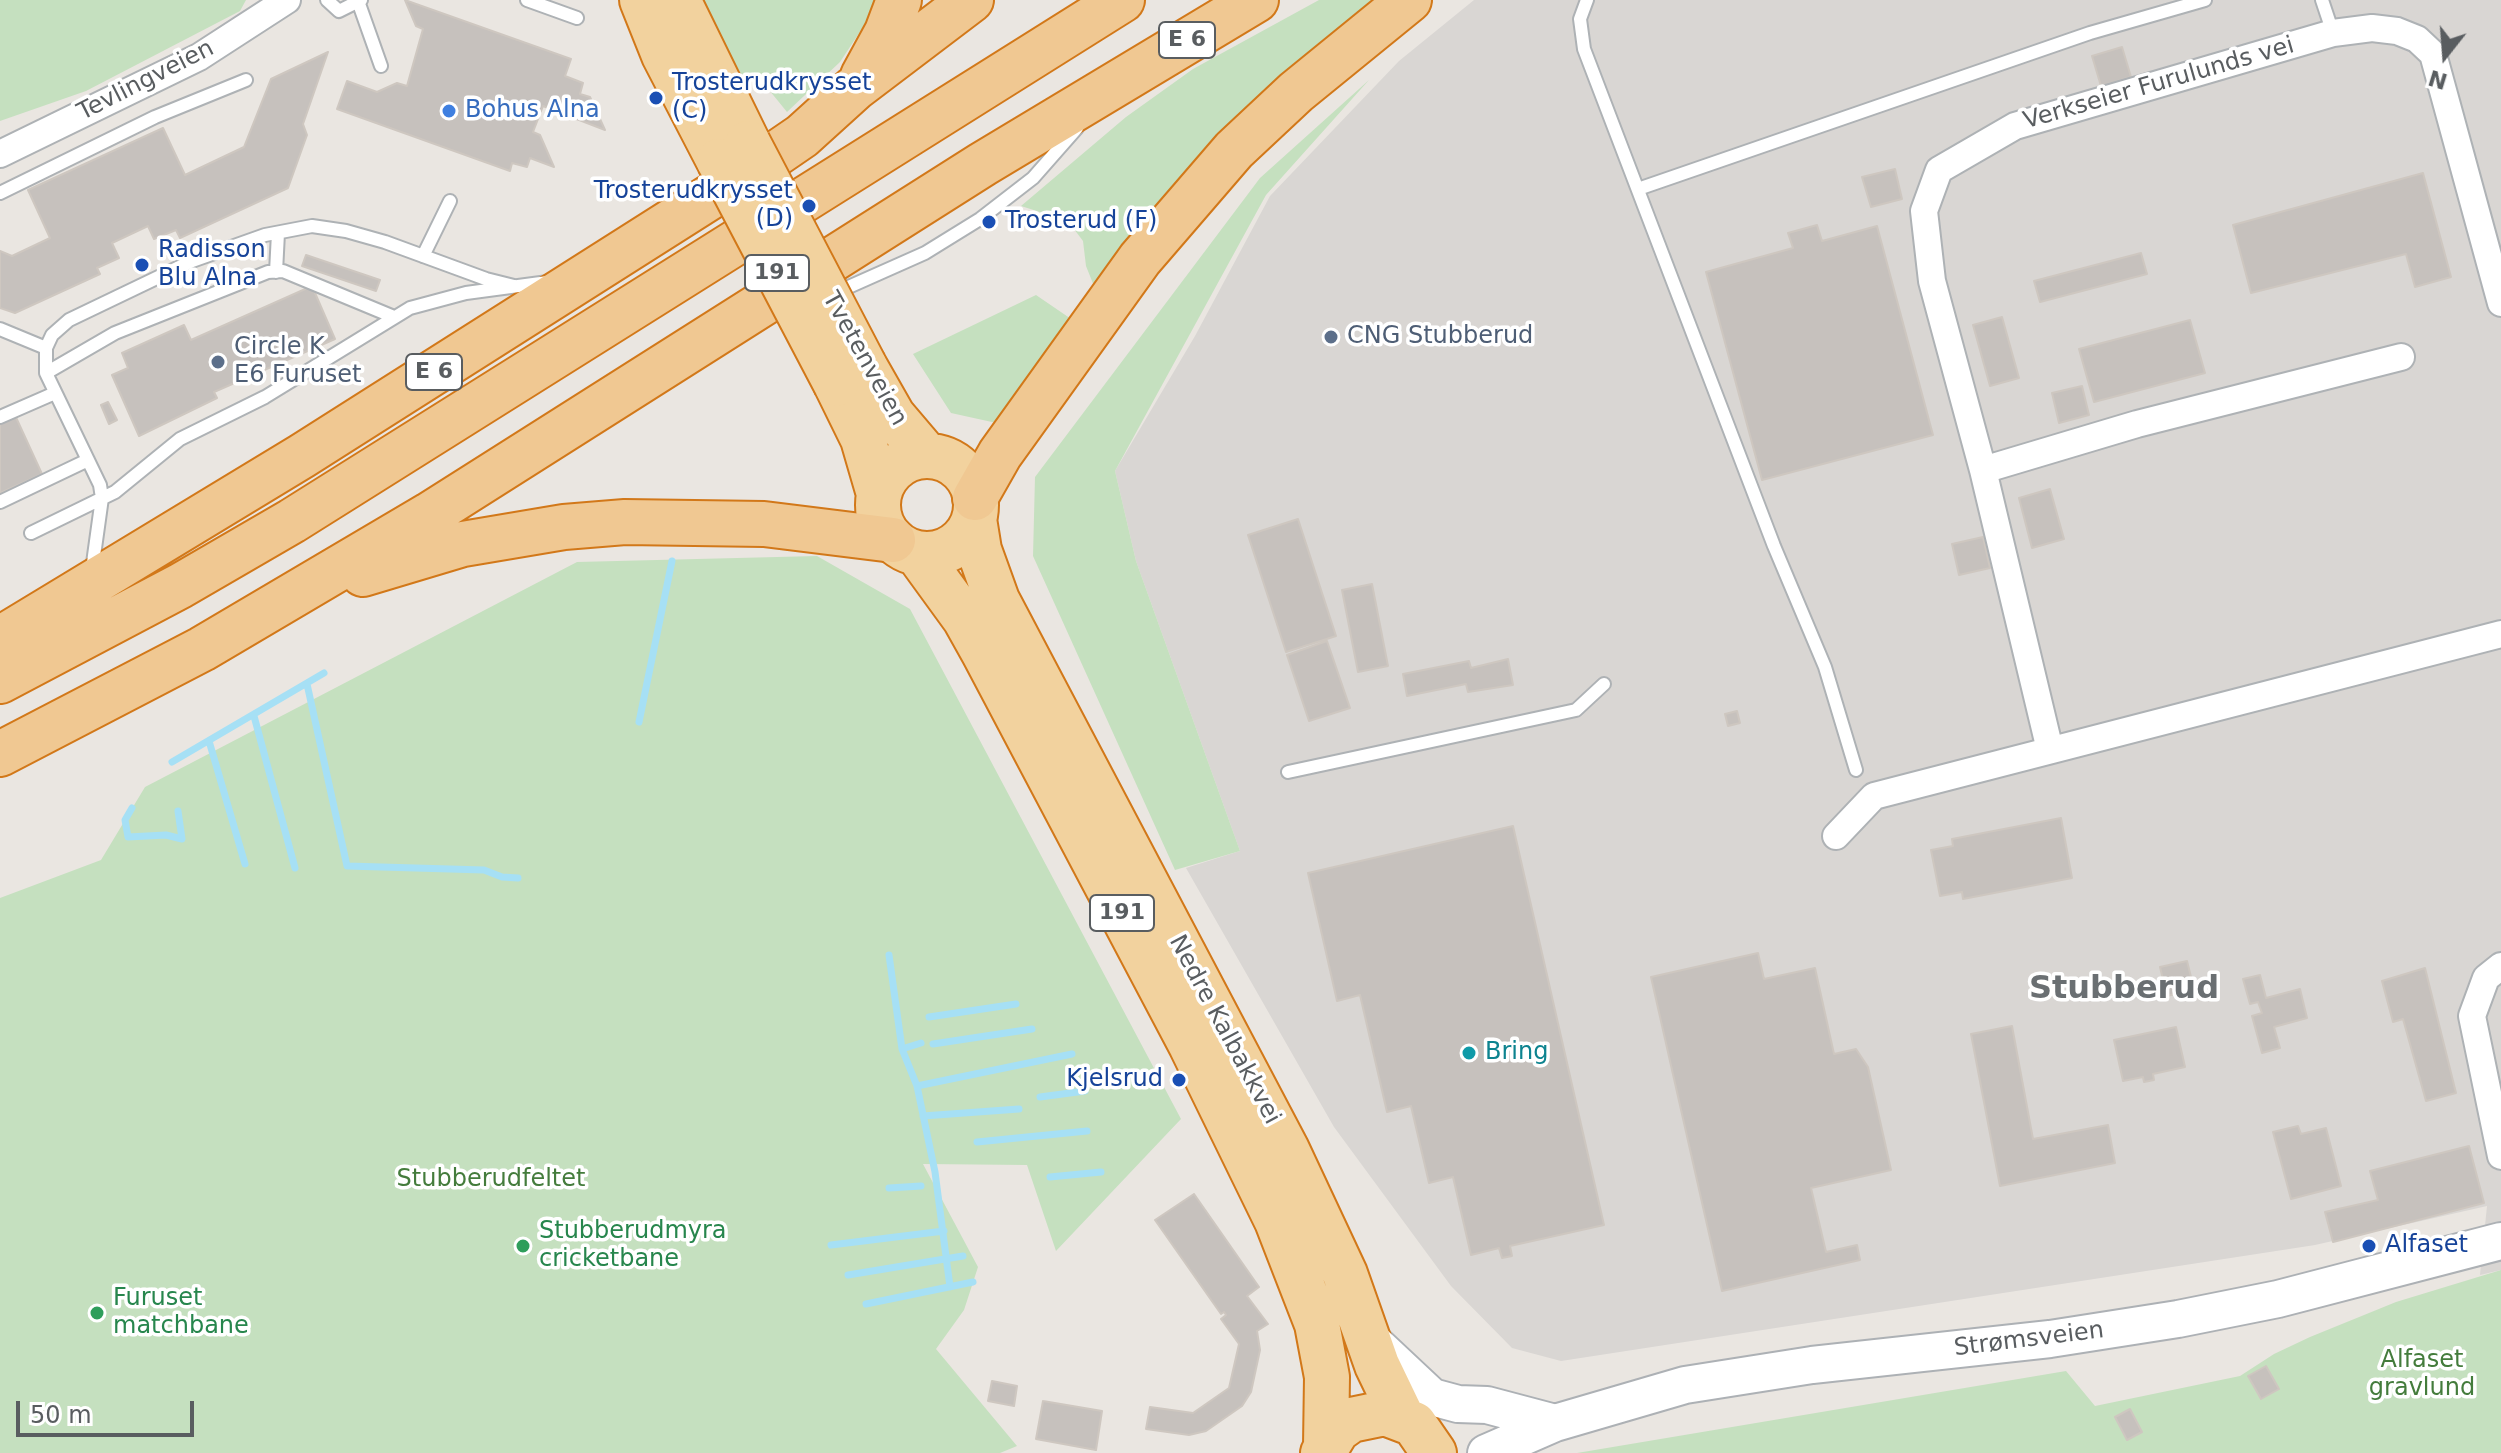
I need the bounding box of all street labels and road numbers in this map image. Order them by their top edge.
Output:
road number: E 6 [1159,22,1215,58]
street label: Verkseier Furulunds vei [2020,32,2298,136]
street label: Tevlingveien [73,34,219,128]
road number: 191 [745,255,809,291]
street label: Tvetenveien [815,287,913,431]
road number: E 6 [406,354,462,390]
road number: 191 [1090,895,1154,931]
street label: Nedre Kalbakkvei [1162,931,1286,1129]
street label: Strømsveien [1952,1317,2106,1363]

